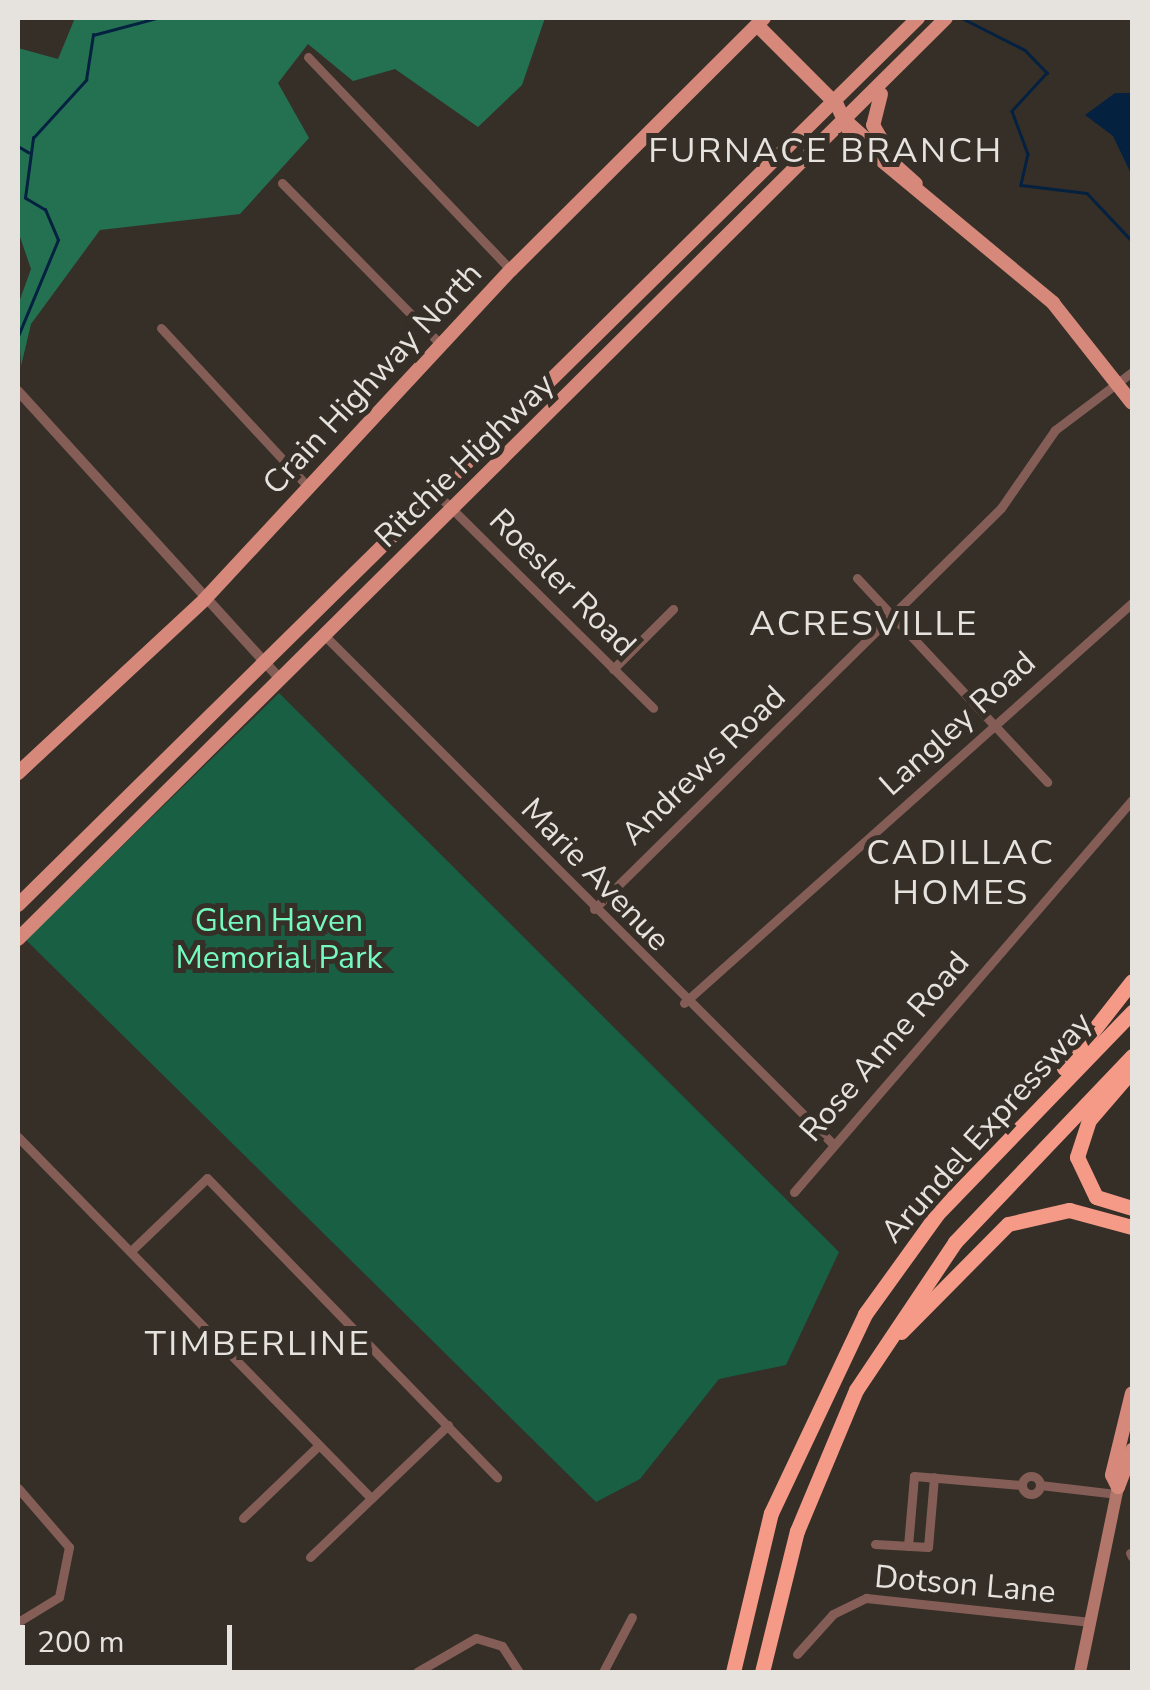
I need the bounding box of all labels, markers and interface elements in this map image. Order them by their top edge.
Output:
district label: FURNACE BRANCH [648,130,1004,172]
street label: Crain Highway North [256,255,490,503]
street label: Ritchie Highway [368,366,562,556]
street label: Roesler Road [481,502,643,664]
district label: ACRESVILLE [749,603,979,645]
street label: Langley Road [872,644,1044,804]
street label: Andrews Road [614,678,794,854]
street label: Marie Avenue [513,791,677,959]
district label: CADILLAC HOMES [866,832,1056,914]
park label: Glen Haven Memorial Park [175,903,383,978]
street label: Rose Anne Road [792,944,978,1150]
street label: Arundel Expressway [873,1005,1101,1251]
district label: TIMBERLINE [145,1323,371,1365]
street label: Dotson Lane [873,1558,1057,1612]
scale bar [25,1605,238,1667]
text: 200 m [37,1622,124,1663]

